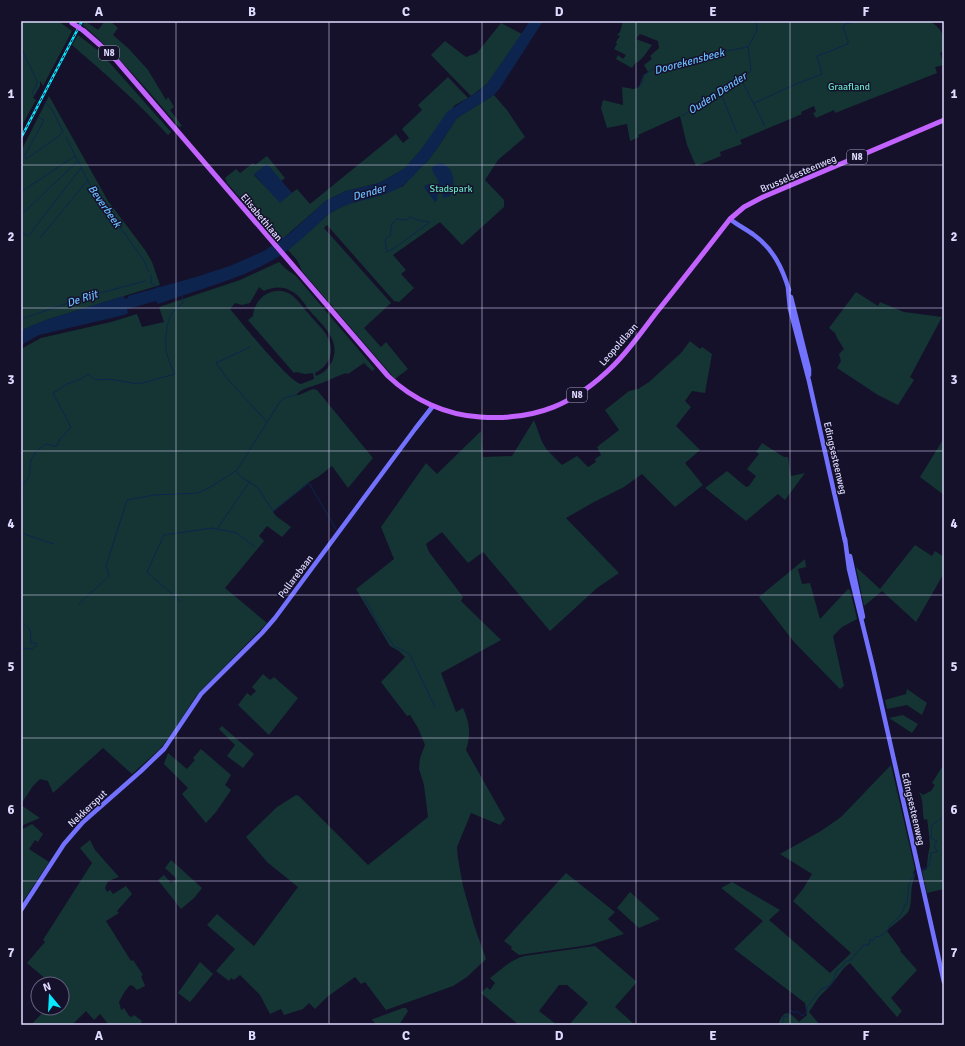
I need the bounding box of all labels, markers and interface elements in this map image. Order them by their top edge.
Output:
text: A [95,4,104,20]
text: B [248,4,256,20]
text: C [402,4,410,20]
text: D [555,4,564,20]
text: E [709,4,717,20]
text: F [863,4,870,20]
road number: N8 [99,46,119,60]
water label: Doorekensbeek [653,46,727,77]
water label: Ouden Dender [686,69,751,117]
park label: Graafland [828,81,870,93]
text: 1 [7,86,15,102]
text: 1 [950,86,958,102]
road number: N8 [847,150,867,164]
street label: Brusselsesteenweg [758,152,838,195]
water label: Dender [351,181,389,203]
water label: Beverbeek [85,183,125,231]
park label: Stadspark [430,183,472,195]
street label: Elisabethlaan [238,191,285,244]
text: 2 [7,229,15,245]
text: 2 [950,229,958,245]
water label: De Rijt [65,287,100,310]
street label: Leopoldlaan [597,321,640,368]
text: 3 [7,372,15,388]
text: 3 [950,372,958,388]
road number: N8 [567,388,587,402]
street label: Edingsesteenweg [821,421,849,496]
text: 4 [7,516,15,532]
text: 4 [950,516,958,532]
street label: Pollarebaan [276,553,316,601]
text: 5 [7,659,15,675]
text: 5 [950,659,958,675]
street label: Edingsesteenweg [899,772,927,847]
street label: Nekkersput [66,787,110,830]
text: 6 [7,802,15,818]
text: 6 [950,802,958,818]
text: 7 [7,945,15,961]
text: 7 [950,945,958,961]
north arrow [30,976,70,1016]
text: N [41,980,53,994]
text: A [95,1028,104,1044]
text: B [248,1028,256,1044]
text: C [402,1028,410,1044]
text: D [555,1028,564,1044]
text: E [709,1028,717,1044]
text: F [863,1028,870,1044]

